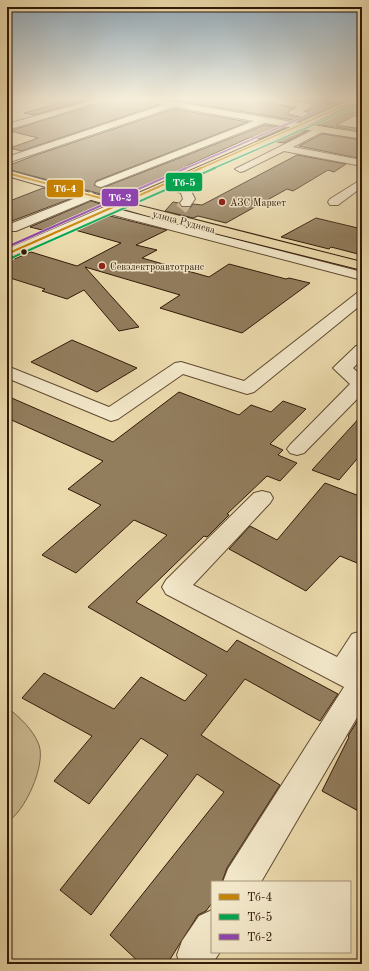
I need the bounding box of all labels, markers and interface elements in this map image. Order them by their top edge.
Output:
line badge: Тб-5 [165,172,203,192]
text: Тб-5 [172,178,196,189]
line badge: Тб-4 [46,179,84,198]
text: Тб-4 [53,184,77,195]
line badge: Тб-2 [101,188,139,207]
text: Тб-2 [108,193,132,204]
marker: АЗС Маркет [217,197,227,207]
place label: АЗС Маркет [230,198,286,208]
street label: улица Руднева [151,209,216,235]
unlabelled marker [19,247,29,257]
marker: Севэлектроавтотранс [97,261,107,271]
place label: Севэлектроавтотранс [110,262,205,272]
legend [211,881,351,953]
text: Тб-4 [247,892,272,904]
text: Тб-5 [247,911,272,924]
text: Тб-2 [247,932,272,944]

